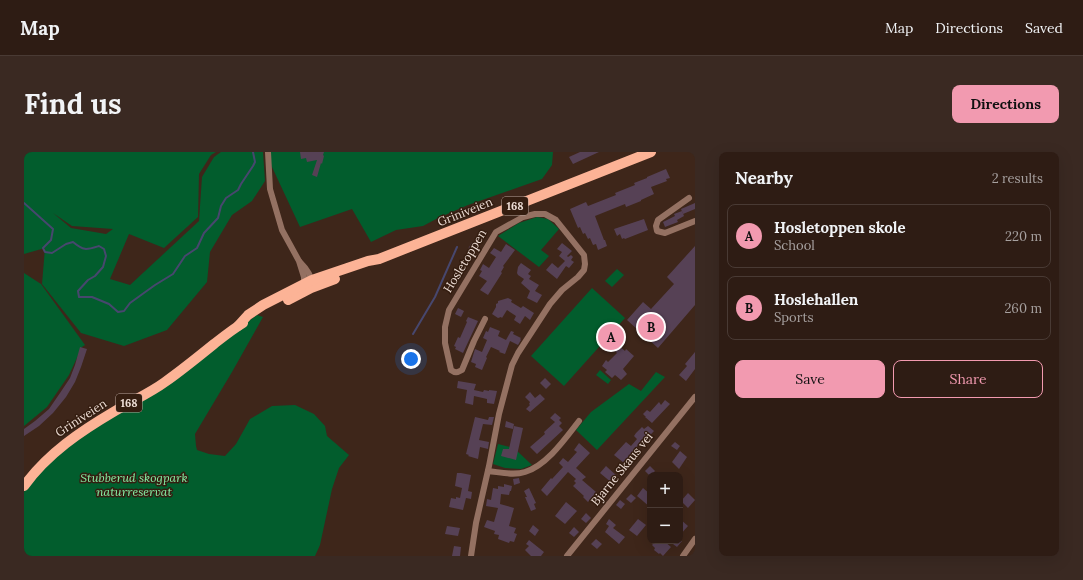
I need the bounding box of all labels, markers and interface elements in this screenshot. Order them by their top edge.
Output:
text: Map [20,16,60,40]
text: Map [885,19,913,37]
text: Directions [935,19,1003,37]
text: Saved [1025,19,1063,37]
button: Directions [952,85,1059,123]
text: Find us [24,86,122,122]
text: Nearby [735,167,793,189]
text: 2 results [992,170,1043,187]
street label: Griniveien [435,194,495,229]
road number: 168 [502,197,528,215]
text: Hosletoppen skole [774,218,906,237]
street label: Hosletoppen [440,226,489,295]
text: A [745,228,753,245]
text: 220 m [1005,228,1042,245]
text: School [774,237,815,254]
text: Hoslehallen [774,290,858,309]
text: B [745,300,753,317]
text: 260 m [1004,300,1042,317]
text: Sports [774,309,813,326]
pin: B [638,312,664,342]
pin: A [598,322,624,352]
your location [401,349,421,369]
button: Save [735,360,885,398]
button: Share [893,360,1043,398]
road number: 168 [116,394,142,412]
street label: Griniveien [52,395,109,440]
street label: Bjarne Skaus vei [587,429,656,508]
park label: Stubberud skogpark naturreservat [80,470,188,499]
map controls [647,472,683,544]
button: + [647,472,683,508]
button: − [647,508,683,544]

